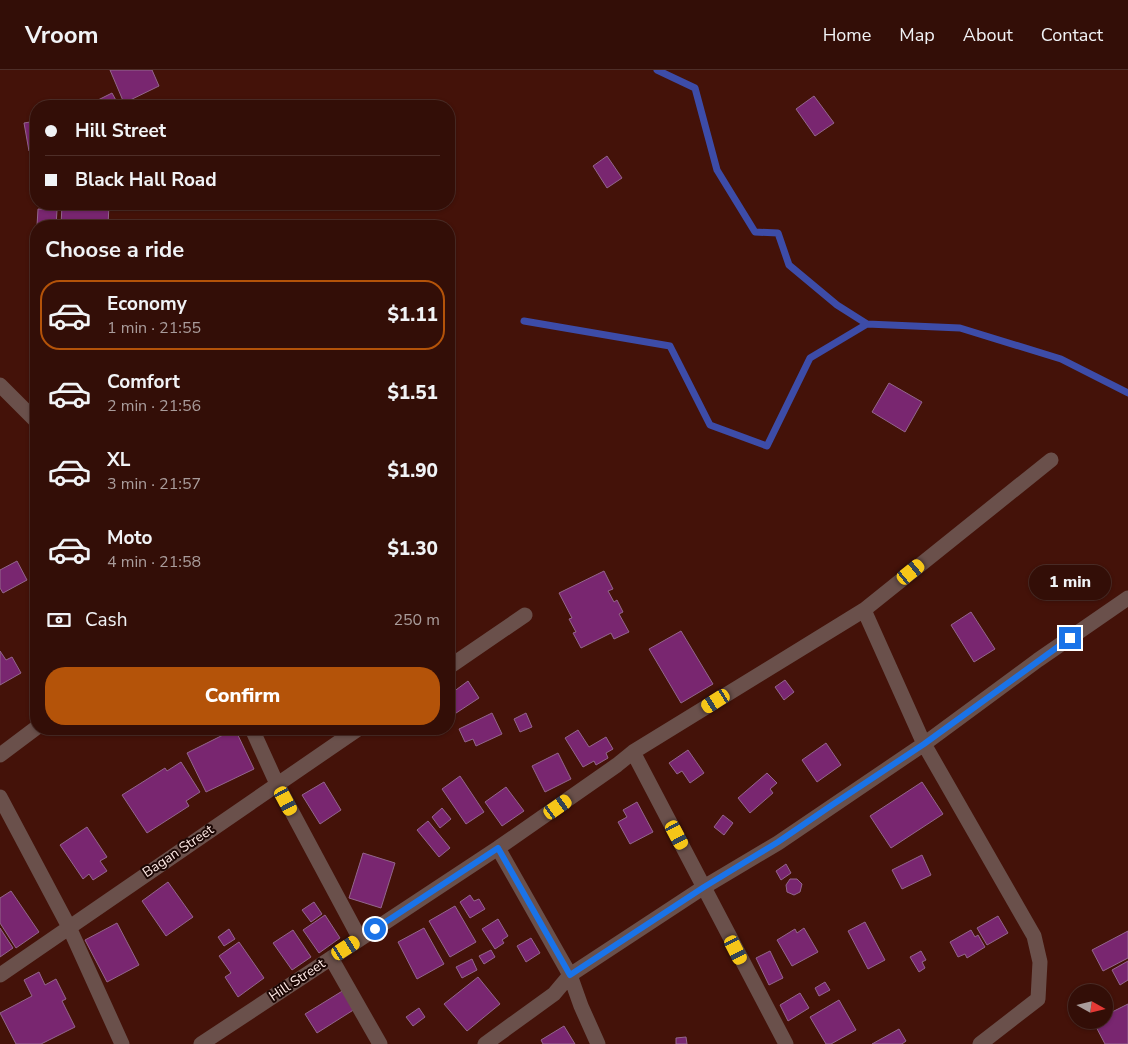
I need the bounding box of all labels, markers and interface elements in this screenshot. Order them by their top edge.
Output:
text: Vroom [25,19,99,51]
text: Home [823,23,871,47]
text: Map [899,23,935,47]
text: About [963,23,1013,47]
text: Contact [1041,23,1103,47]
text: Hill Street [75,118,166,144]
text: Black Hall Road [75,167,217,193]
text: Choose a ride [45,235,184,265]
text: Economy [107,291,187,317]
icon: car [47,293,92,338]
text: $1.11 [387,302,438,328]
text: 1 min · 21:55 [107,317,201,339]
text: Comfort [107,369,180,395]
icon: car [47,371,92,416]
text: $1.51 [387,380,438,406]
text: 2 min · 21:56 [107,395,201,417]
text: XL [107,447,130,473]
icon: car [47,449,92,494]
text: $1.90 [387,458,438,484]
text: 3 min · 21:57 [107,473,201,495]
text: Moto [107,525,153,551]
icon: car [47,527,92,572]
text: $1.30 [387,536,438,562]
text: 4 min · 21:58 [107,551,201,573]
car [894,557,927,587]
callout: 1 min [1029,566,1111,600]
text: 1 min [1049,571,1091,593]
icon: cash [45,606,73,634]
text: Cash [85,607,127,633]
text: 250 m [393,609,440,631]
route end [1059,627,1081,649]
button: Confirm [45,667,440,725]
car [699,687,732,715]
car [272,784,299,818]
car [541,792,574,822]
car [663,818,690,852]
street label: Bagan Street [139,820,217,882]
route start [364,918,386,940]
car [722,933,749,967]
car [329,934,362,962]
street label: Hill Street [265,954,329,1006]
north arrow [1068,984,1112,1029]
map controls [1068,984,1113,1029]

